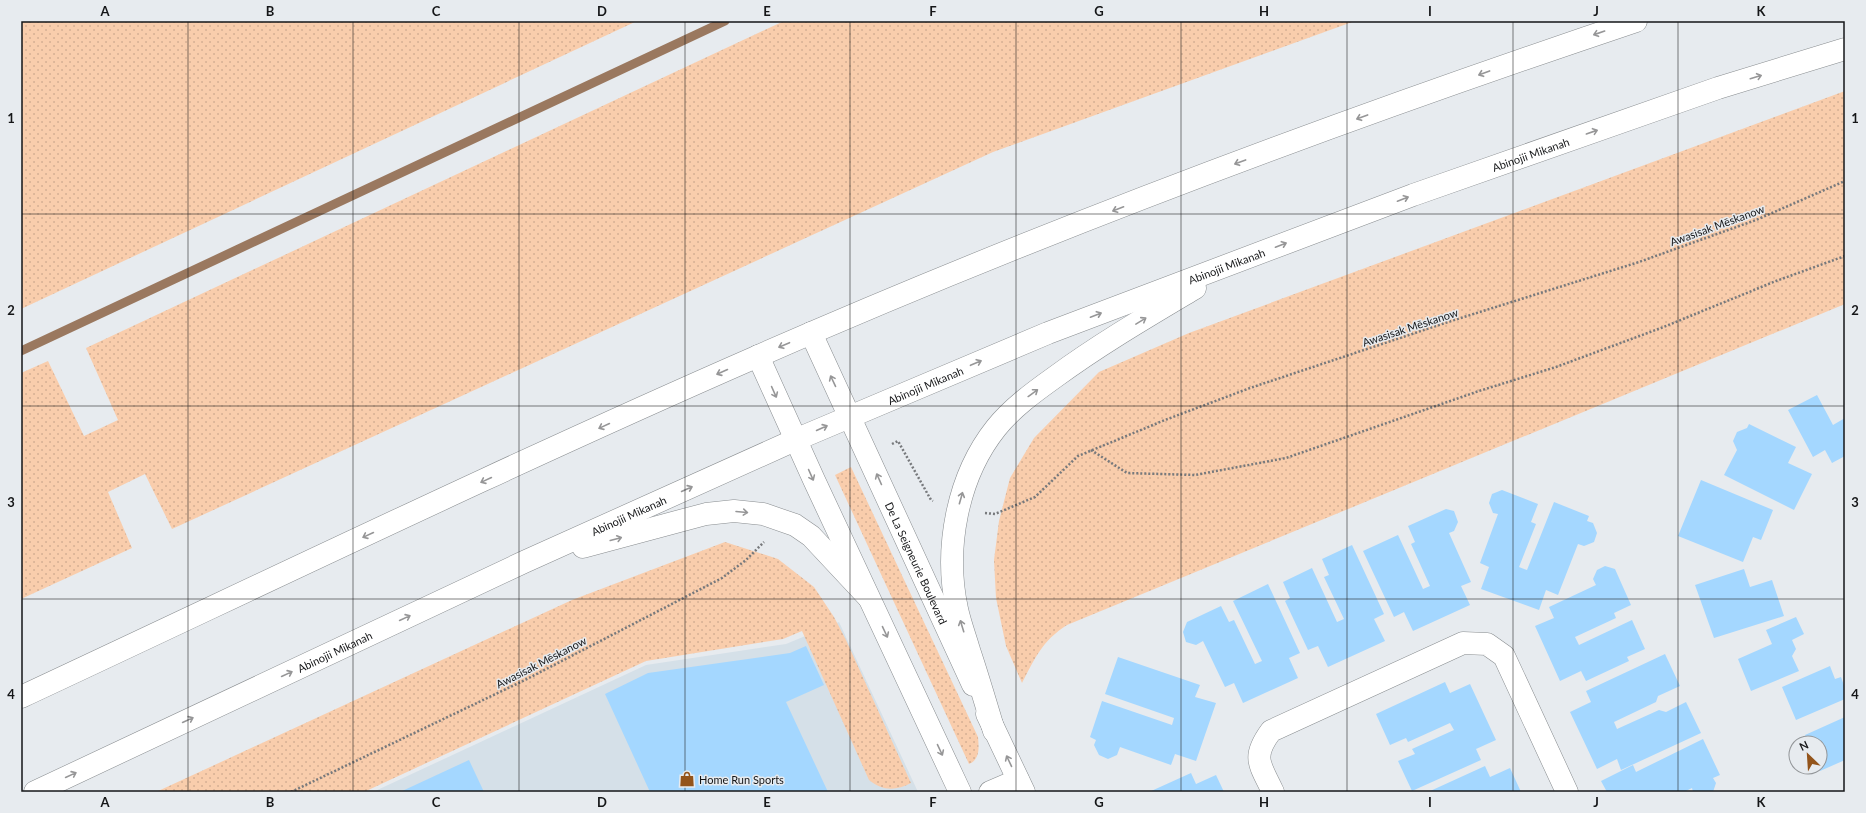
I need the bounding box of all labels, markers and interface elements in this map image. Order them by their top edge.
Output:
text: A [99,3,110,19]
text: B [266,3,275,19]
text: C [432,3,441,19]
text: D [597,3,607,19]
text: E [763,3,771,19]
text: F [929,3,937,19]
text: G [1094,3,1104,19]
text: H [1259,3,1269,19]
text: I [1428,3,1432,19]
text: J [1593,3,1599,19]
text: K [1757,3,1767,19]
one-way arrow [1593,30,1605,38]
one-way arrow [1478,70,1491,77]
one-way arrow [1749,72,1761,80]
text: 1 [7,110,15,126]
text: 1 [1851,110,1859,126]
one-way arrow [1356,114,1368,122]
one-way arrow [1585,127,1597,135]
street label: Abinojii Mikanah [1490,134,1571,173]
one-way arrow [1234,158,1246,166]
one-way arrow [1397,194,1409,202]
street label: Awasisak Mēskanow [1668,202,1766,248]
one-way arrow [1113,205,1125,213]
one-way arrow [1275,240,1287,248]
street label: Abinojii Mikanah [1186,245,1267,286]
text: 2 [7,302,15,318]
text: 2 [1851,302,1859,318]
street label: Awasisak Mēskanow [1361,305,1460,349]
one-way arrow [1090,310,1102,318]
one-way arrow [1135,316,1147,324]
one-way arrow [779,341,791,349]
one-way arrow [969,359,981,366]
street label: Abinojii Mikanah [885,363,965,407]
one-way arrow [716,369,728,376]
one-way arrow [829,375,836,387]
one-way arrow [771,385,778,397]
one-way arrow [1027,389,1038,397]
one-way arrow [598,423,610,430]
one-way arrow [816,424,828,431]
one-way arrow [808,469,816,481]
one-way arrow [875,473,882,485]
one-way arrow [480,477,492,484]
one-way arrow [681,485,693,492]
street label: Abinojii Mikanah [589,492,668,538]
one-way arrow [958,492,965,505]
text: 3 [7,494,15,510]
text: 3 [1851,494,1859,510]
street label: De La Seigneurie Boulevard [883,500,951,626]
one-way arrow [735,509,748,516]
one-way arrow [362,532,374,539]
one-way arrow [609,534,622,542]
one-way arrow [398,614,410,621]
one-way arrow [958,620,965,633]
one-way arrow [882,626,889,638]
street label: Abinojii Mikanah [295,628,374,674]
street label: Awasisak Mēskanow [494,633,589,690]
one-way arrow [281,670,293,677]
text: 4 [7,686,15,702]
text: 4 [1851,686,1859,702]
one-way arrow [182,716,194,723]
north arrow [1788,735,1828,775]
text: N [1797,738,1810,753]
one-way arrow [937,743,944,755]
one-way arrow [1005,756,1012,768]
shop icon: Home Run Sports [678,770,696,788]
one-way arrow [64,771,76,778]
place label: Home Run Sports [699,773,784,786]
text: A [99,794,110,810]
text: B [266,794,275,810]
text: C [432,794,441,810]
text: D [597,794,607,810]
text: E [763,794,771,810]
text: F [929,794,937,810]
text: G [1094,794,1104,810]
text: H [1259,794,1269,810]
text: I [1428,794,1432,810]
text: J [1593,794,1599,810]
text: K [1757,794,1767,810]

